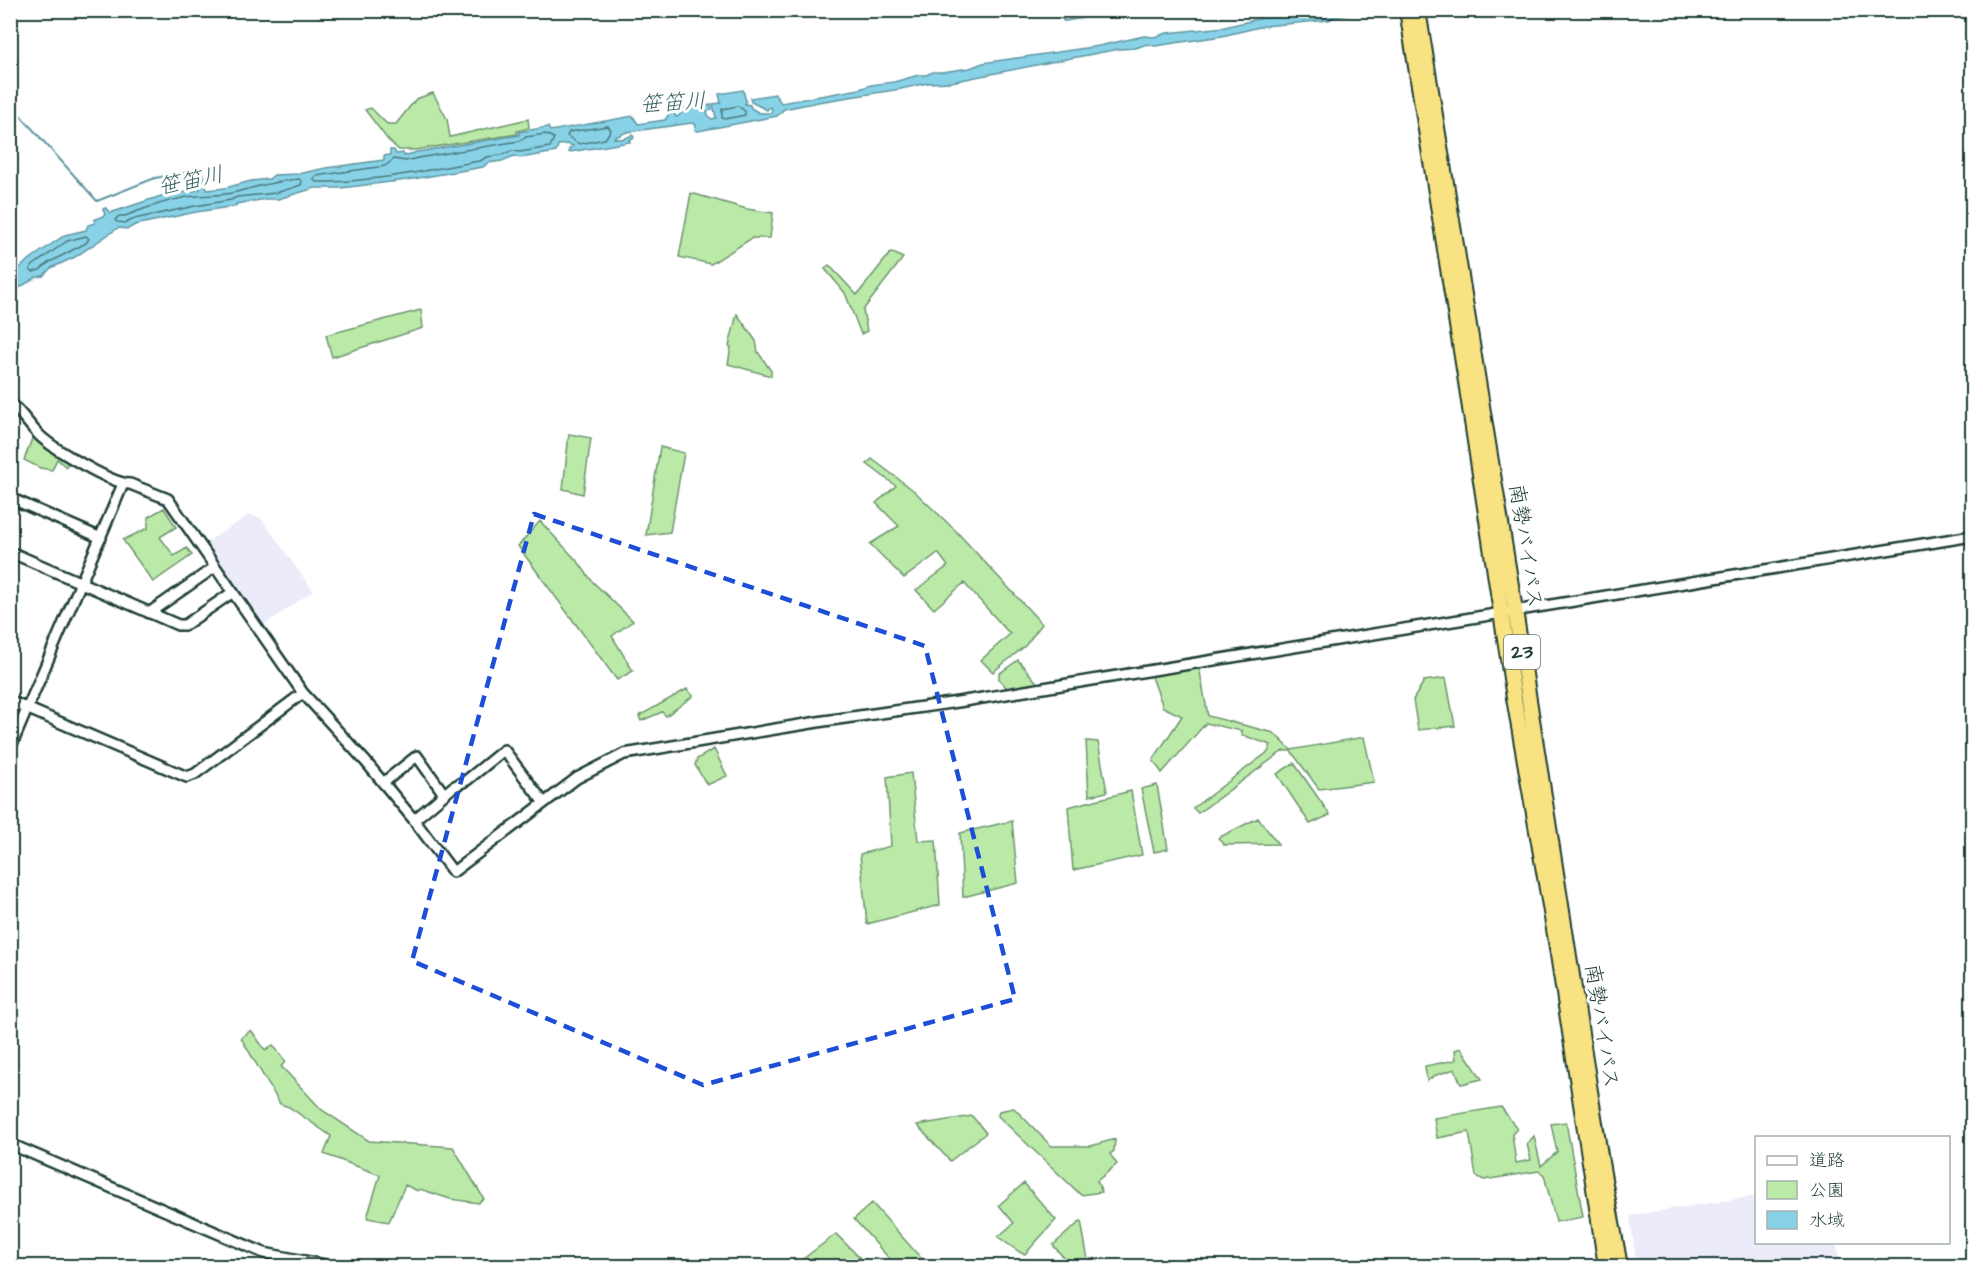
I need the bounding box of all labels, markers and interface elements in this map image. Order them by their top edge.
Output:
water label: 笹笛川 [639,85,707,121]
water label: 笹笛川 [155,159,227,203]
street label: 南勢バイパス [1502,482,1550,610]
road number: 23 [1504,635,1540,669]
street label: 南勢バイパス [1578,962,1626,1090]
legend [1755,1136,1950,1244]
text: 道路 [1809,1148,1845,1173]
text: 公園 [1809,1178,1845,1203]
text: 水域 [1809,1208,1845,1233]

